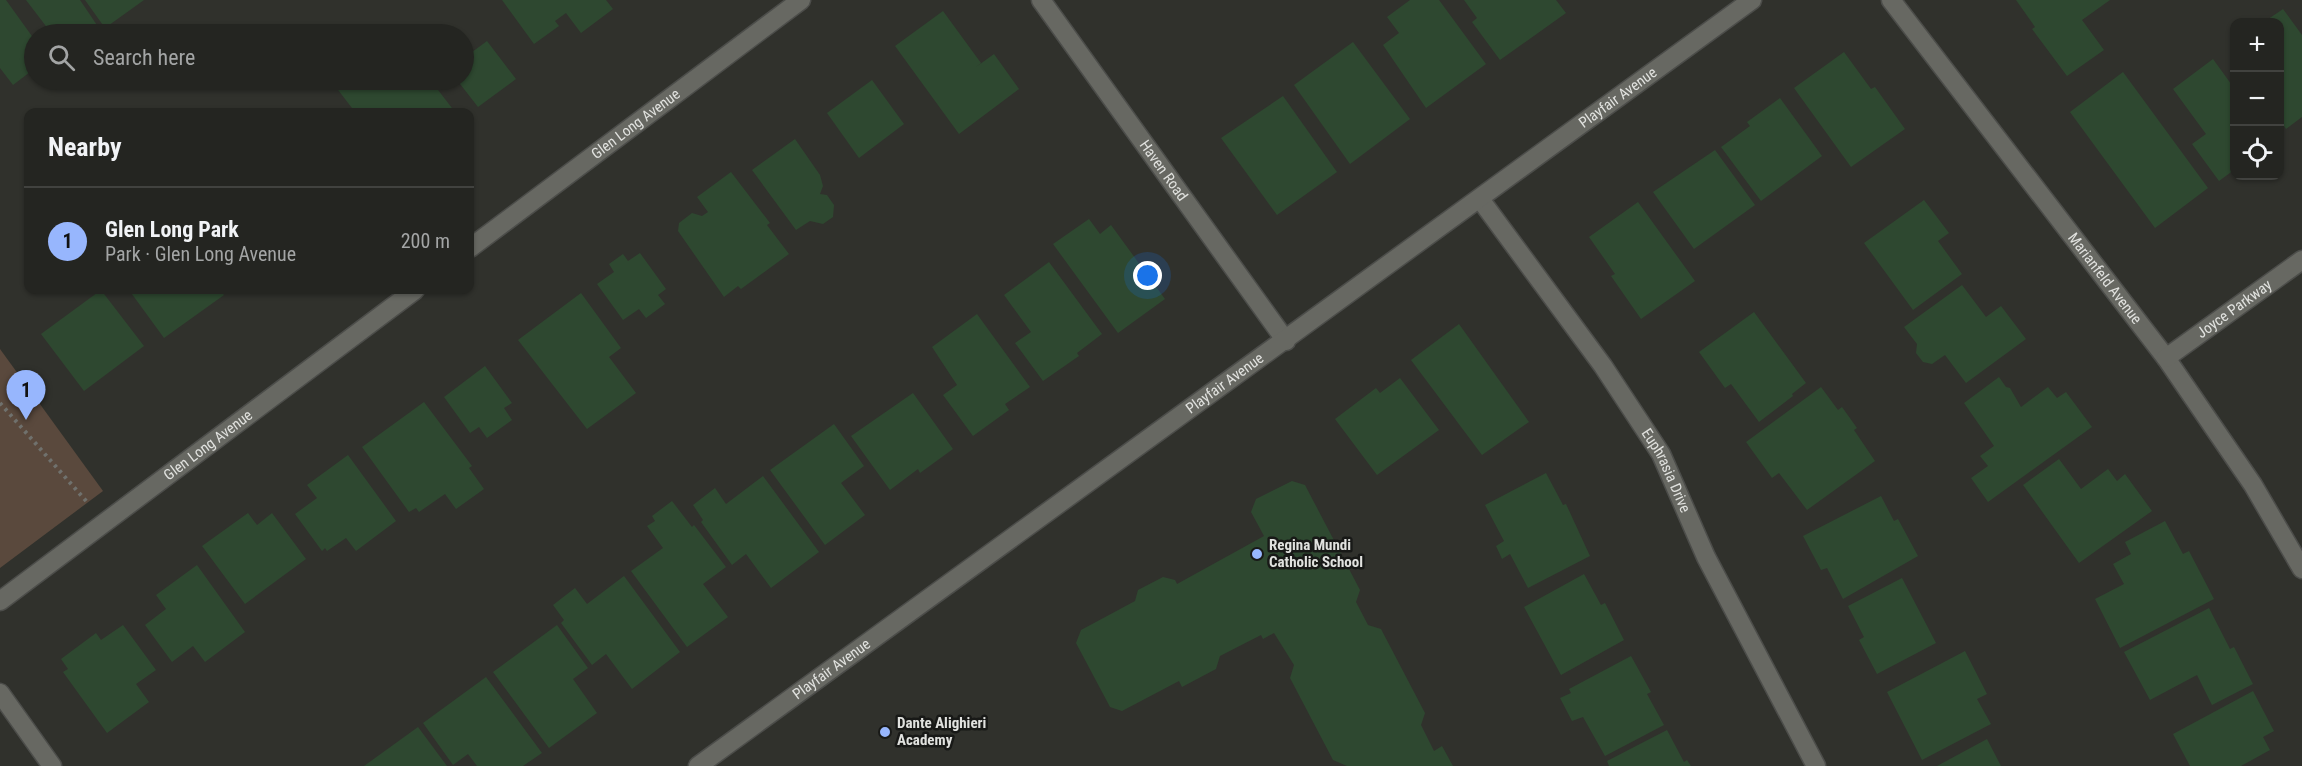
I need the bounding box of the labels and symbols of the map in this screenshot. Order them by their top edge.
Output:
street label: Playfair Avenue [1575,63,1660,132]
street label: Glen Long Avenue [588,85,684,163]
street label: Haven Road [1136,137,1191,204]
street label: Marianfeld Avenue [2064,229,2146,328]
your location [1133,261,1162,290]
street label: Joyce Parkway [2193,276,2275,342]
street label: Playfair Avenue [1182,349,1267,418]
pin: 1 [6,370,46,420]
street label: Glen Long Avenue [160,406,256,484]
street label: Euphrasia Drive [1638,425,1694,515]
place label: Regina Mundi Catholic School [1269,536,1363,571]
marker: Regina Mundi Catholic School [1250,547,1264,561]
street label: Playfair Avenue [789,635,874,703]
place label: Dante Alighieri Academy [897,714,986,749]
marker: Dante Alighieri Academy [878,725,892,739]

